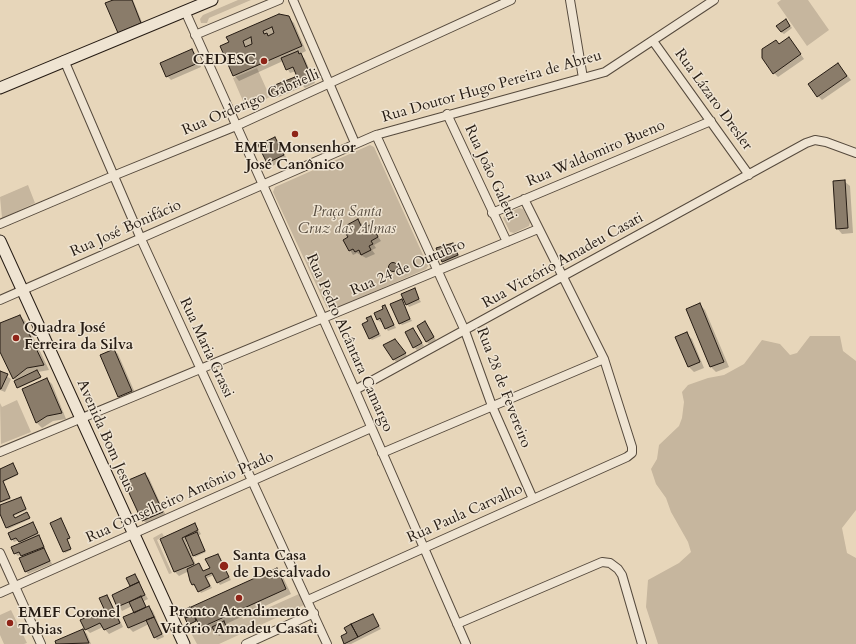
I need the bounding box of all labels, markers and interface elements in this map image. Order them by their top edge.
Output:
street label: Rua Lázaro Dresler [670,46,756,154]
street label: Rua Doutor Hugo Pereira de Abreu [380,47,604,127]
place label: CEDESC [193,52,256,70]
marker: CEDESC [259,56,269,66]
street label: Rua Orderigo Gabrielli [180,66,322,140]
street label: Rua Waldomiro Bueno [524,117,668,191]
street label: Rua João Galetti [460,122,520,224]
marker: EMEI Monsenhor José Canônico [290,129,300,139]
place label: EMEI Monsenhor José Canônico [234,140,356,175]
street label: Rua José Bonifácio [68,196,184,262]
park label: Praça Santa Cruz das Almas [298,204,396,239]
street label: Rua Victório Amadeu Casati [479,209,647,313]
street label: Rua 24 de Outubro [348,236,468,300]
street label: Rua Pedro Alcântara Camargo [302,251,396,435]
street label: Rua Maria Grassi [175,295,237,401]
place label: Quadra José Ferreira da Silva [24,320,133,355]
street label: Rua 28 de Fevereiro [472,325,534,451]
marker: Quadra José Ferreira da Silva [11,333,21,343]
street label: Avenida Bom Jesus [72,377,138,495]
street label: Rua Conselheiro Antônio Prado [83,448,277,548]
street label: Rua Paula Carvalho [404,480,526,548]
place label: Santa Casa de Descalvado [233,548,331,583]
marker: Santa Casa de Descalvado [218,560,230,572]
marker: Pronto Atendimento Vitório Amadeu Casati [234,593,244,603]
place label: Pronto Atendimento Vitório Amadeu Casati [160,604,318,639]
place label: EMEF Coronel Tobias [18,605,120,640]
marker: EMEF Coronel Tobias [5,618,15,628]

